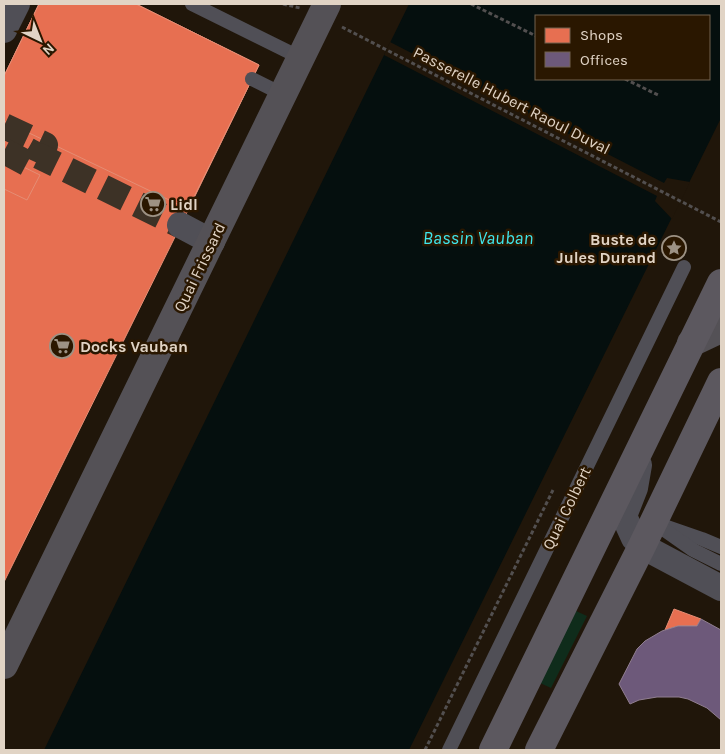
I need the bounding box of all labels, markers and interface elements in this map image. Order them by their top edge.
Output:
north arrow [15,15,65,65]
legend [535,15,710,80]
text: Shops [580,26,623,44]
text: N [39,39,58,59]
street label: Passerelle Hubert Raoul Duval [410,42,613,158]
text: Offices [580,51,628,69]
supermarket icon: Lidl [140,191,166,217]
place label: Lidl [170,195,198,214]
street label: Quai Frissard [170,219,229,315]
water label: Bassin Vauban [423,227,533,249]
place label: Buste de Jules Durand [557,230,656,267]
place icon: Buste de Jules Durand [661,235,687,261]
supermarket icon: Docks Vauban [49,333,75,359]
place label: Docks Vauban [80,337,188,356]
street label: Quai Colbert [538,464,595,553]

